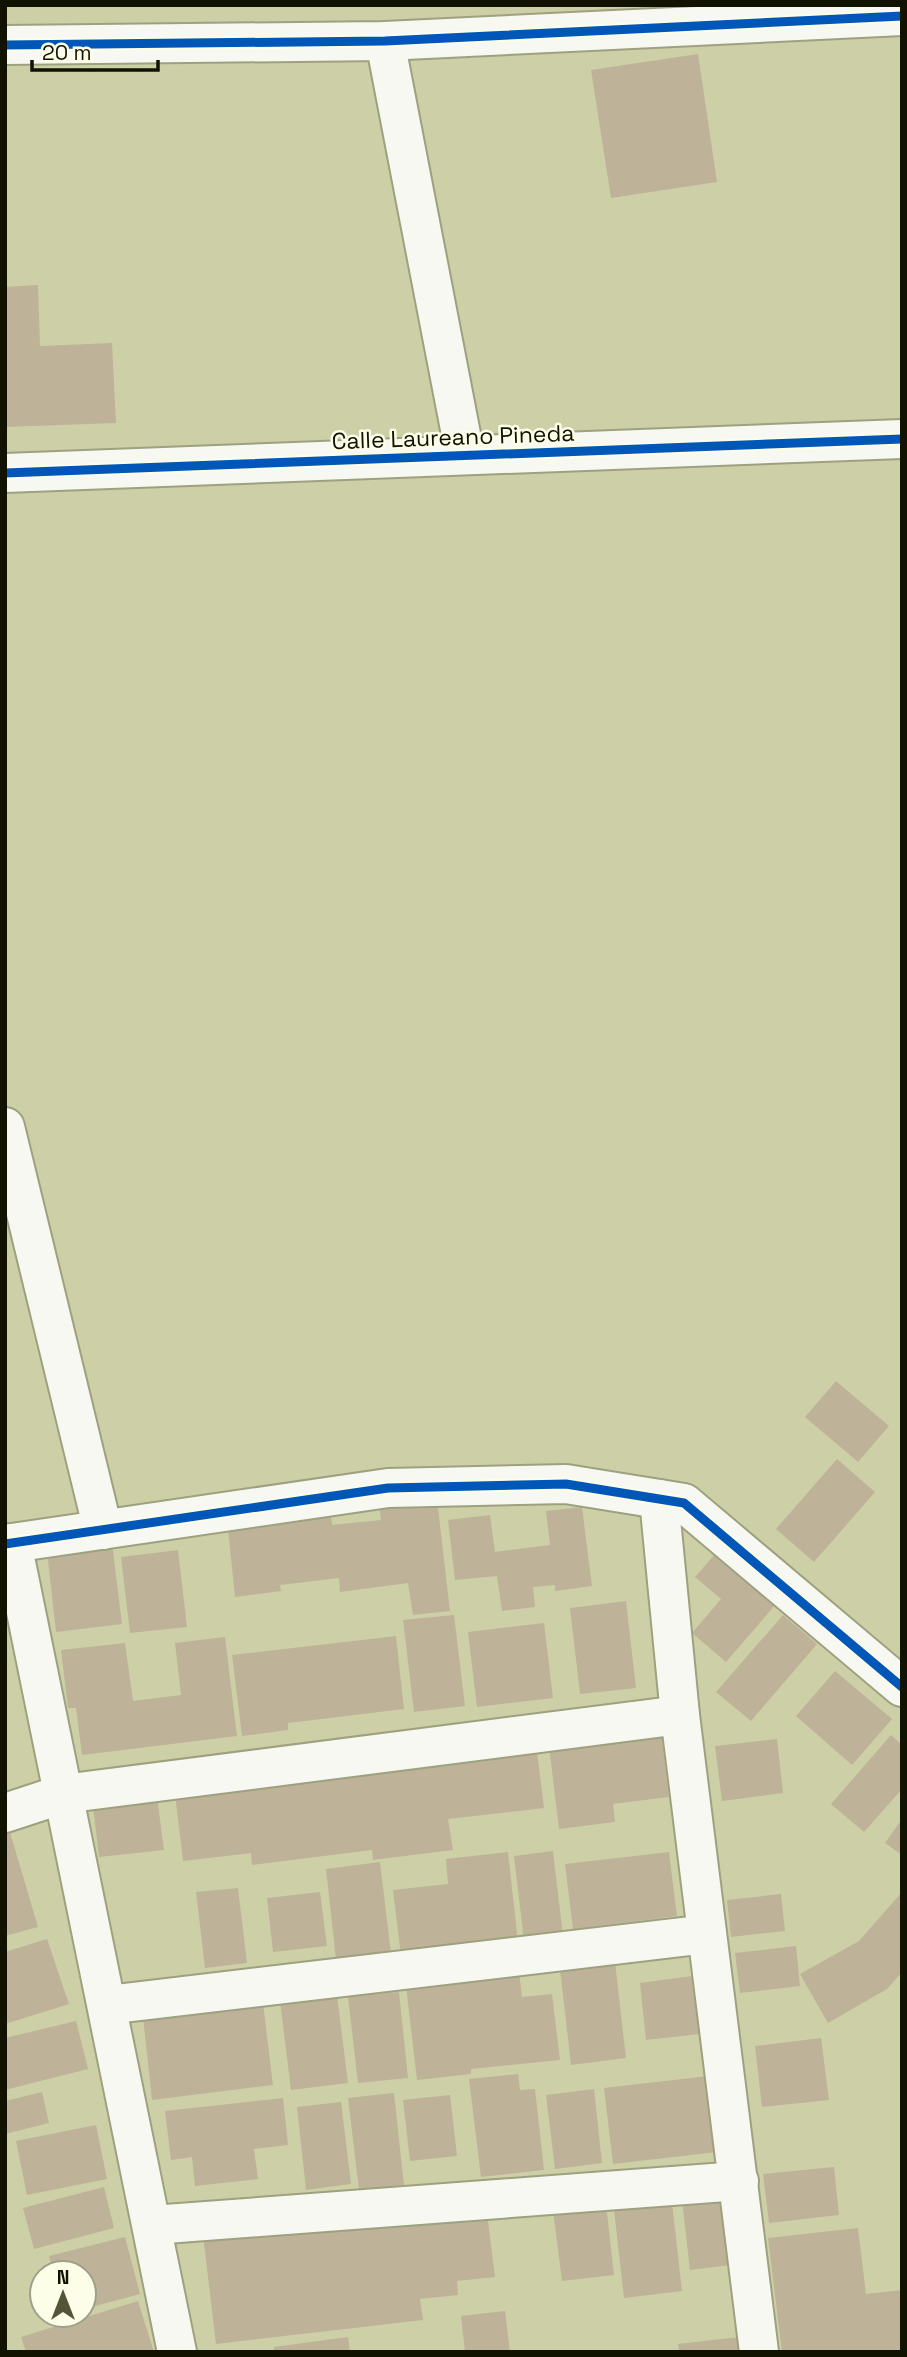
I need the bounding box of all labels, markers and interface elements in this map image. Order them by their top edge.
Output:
scale bar [32,28,158,72]
text: 20 m [42,39,92,66]
street label: Calle Laureano Pineda [331,418,575,456]
north arrow [28,2259,98,2329]
text: N [57,2265,69,2290]

